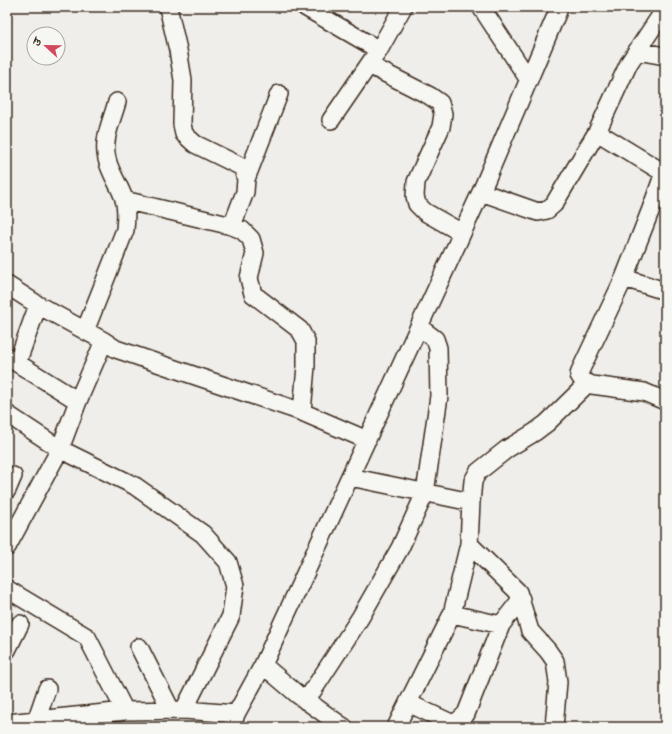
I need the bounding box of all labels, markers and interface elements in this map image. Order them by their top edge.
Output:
north arrow [26,26,66,66]
text: उ [28,34,48,49]

